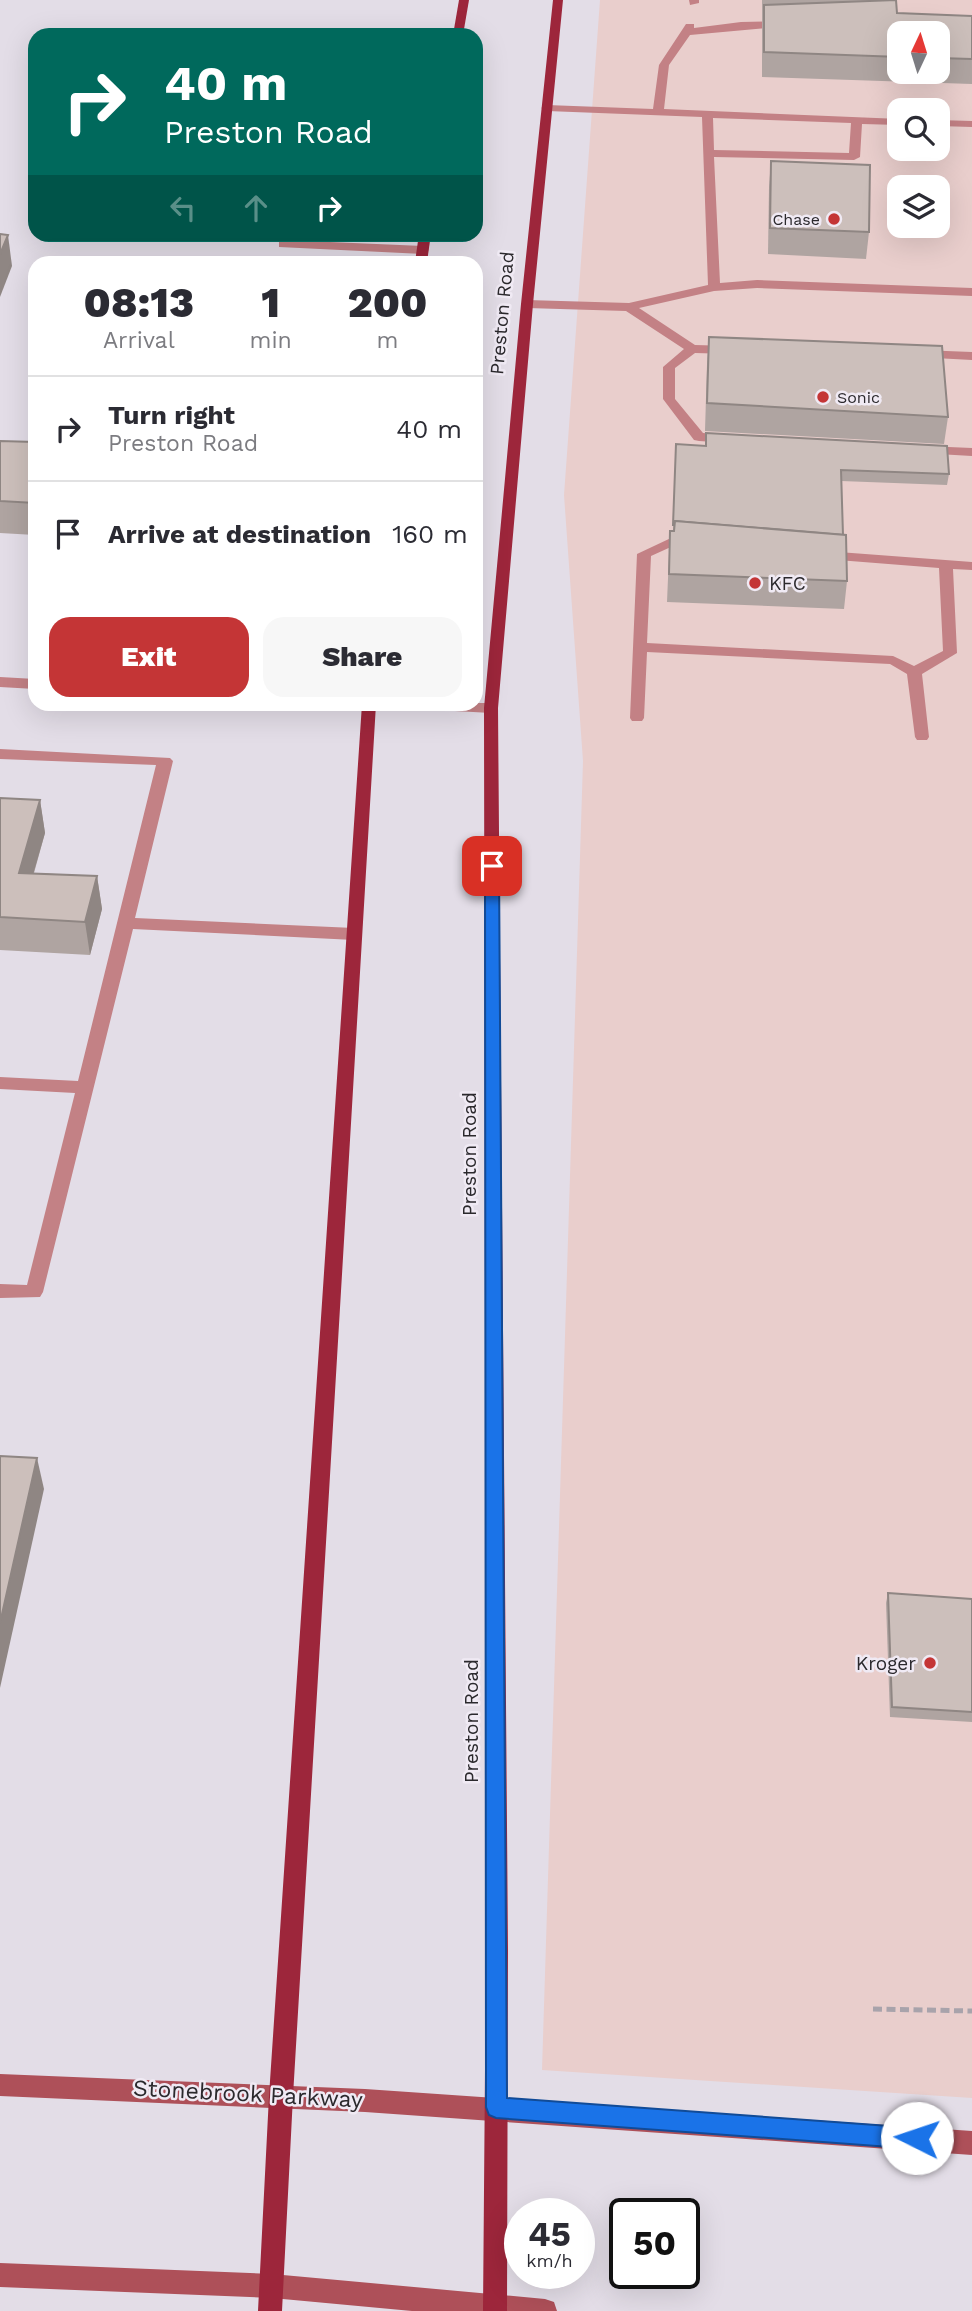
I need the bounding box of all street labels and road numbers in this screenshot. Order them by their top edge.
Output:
street label: Preston Road [485,250,519,376]
street label: Preston Road [458,1092,481,1216]
street label: Preston Road [460,1659,483,1783]
street label: Stonebrook Parkway [133,2075,364,2114]

